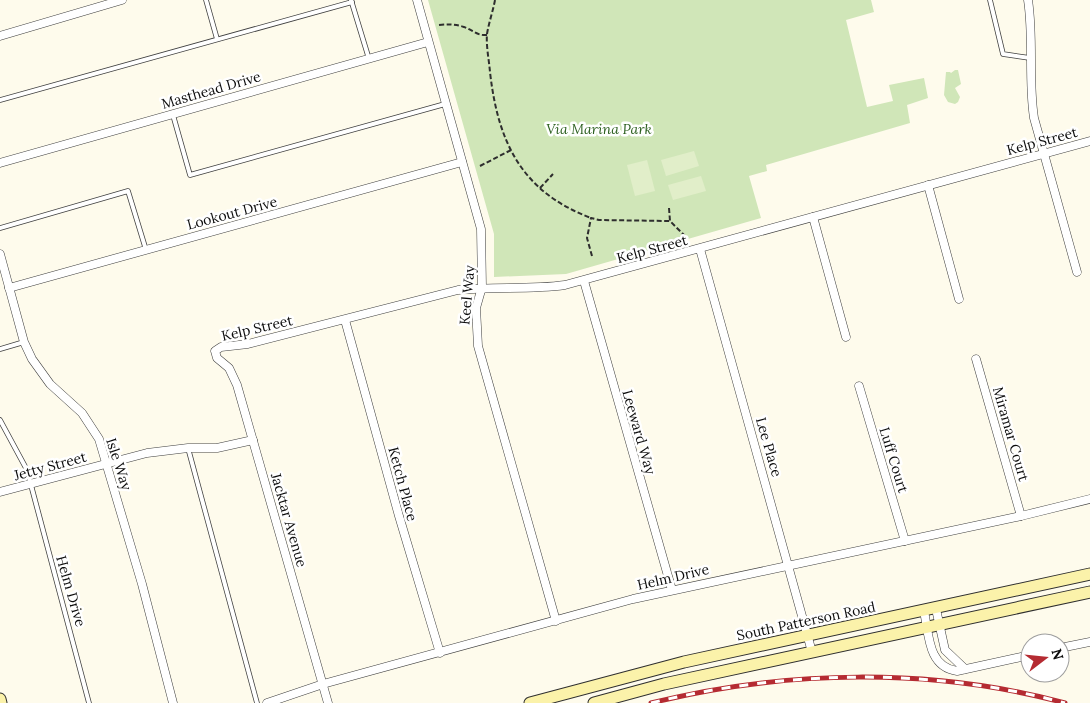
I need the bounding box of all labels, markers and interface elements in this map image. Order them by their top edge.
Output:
street label: Masthead Drive [159,67,263,113]
park label: Via Marina Park [546,120,652,138]
street label: Kelp Street [1005,123,1080,159]
street label: Lookout Drive [185,192,279,234]
street label: Kelp Street [615,231,690,267]
street label: Keel Way [455,264,479,326]
street label: Kelp Street [220,311,295,345]
street label: Miramar Court [989,385,1033,484]
street label: Leeward Way [618,388,660,477]
street label: Lee Place [752,415,786,479]
street label: Luff Court [876,425,913,496]
street label: Isle Way [102,436,136,493]
street label: Ketch Place [384,445,422,524]
street label: Jetty Street [11,448,89,485]
street label: Jacktar Avenue [267,470,311,570]
street label: Helm Drive [52,553,90,629]
street label: Helm Drive [635,560,711,594]
street label: South Patterson Road [735,597,877,645]
north arrow [1020,633,1070,683]
text: N [1047,647,1068,662]

